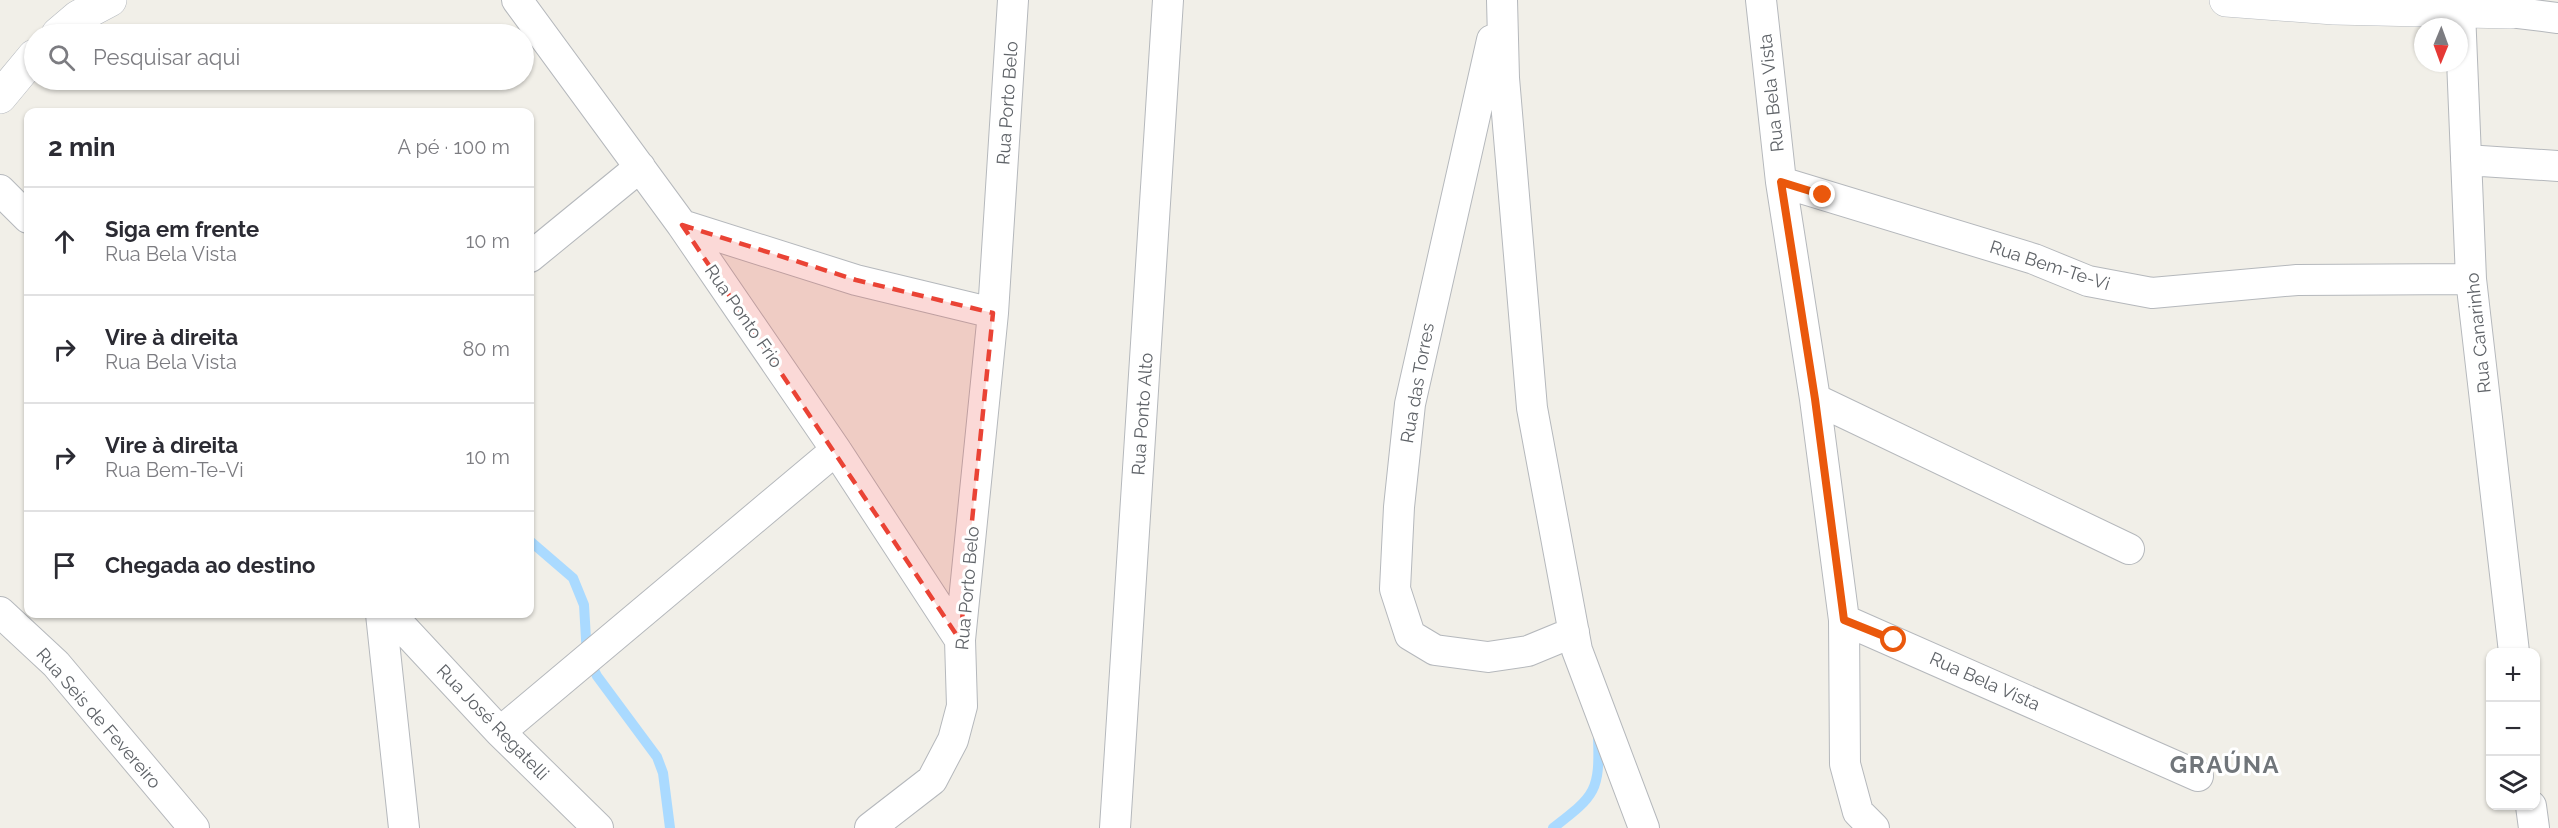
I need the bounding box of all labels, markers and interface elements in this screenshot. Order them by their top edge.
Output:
north arrow [2414,18,2468,72]
search box [24,24,534,90]
street label: Rua Bela Vista [1754,33,1788,153]
street label: Rua Porto Belo [992,40,1022,166]
icon: search [45,41,78,74]
text: Pesquisar aqui [93,44,240,70]
text: 2 min [48,132,115,162]
text: A pé · 100 m [397,135,510,159]
route end [1809,181,1835,207]
text: Siga em frente [105,216,259,242]
icon: ahead [48,225,81,258]
text: 10 m [466,229,510,253]
street label: Rua Bem-Te-Vi [1987,236,2113,294]
text: Rua Bela Vista [105,242,237,266]
street label: Rua Ponto Frio [701,260,787,372]
street label: Rua Canarinho [2461,271,2495,394]
street label: Rua das Torres [1396,321,1438,445]
text: Vire à direita [105,324,238,350]
icon: right [48,333,81,366]
text: 80 m [462,337,510,361]
text: Rua Bela Vista [105,350,237,374]
street label: Rua Ponto Alto [1127,352,1157,476]
text: Vire à direita [105,432,238,458]
icon: right [48,441,81,474]
text: 10 m [466,445,510,469]
text: Rua Bem-Te-Vi [105,458,244,482]
street label: Rua Porto Belo [951,525,983,651]
icon: arrive [48,549,81,582]
text: Chegada ao destino [105,552,315,578]
route start [1880,626,1906,652]
street label: Rua Seis de Fevereiro [32,643,166,793]
street label: Rua Bela Vista [1927,647,2043,715]
map controls [2486,648,2540,810]
button: + [2486,648,2540,702]
street label: Rua José Regatelli [433,660,553,784]
button: − [2486,702,2540,756]
district label: GRAÚNA [2170,750,2280,779]
button: layers [2486,756,2540,810]

